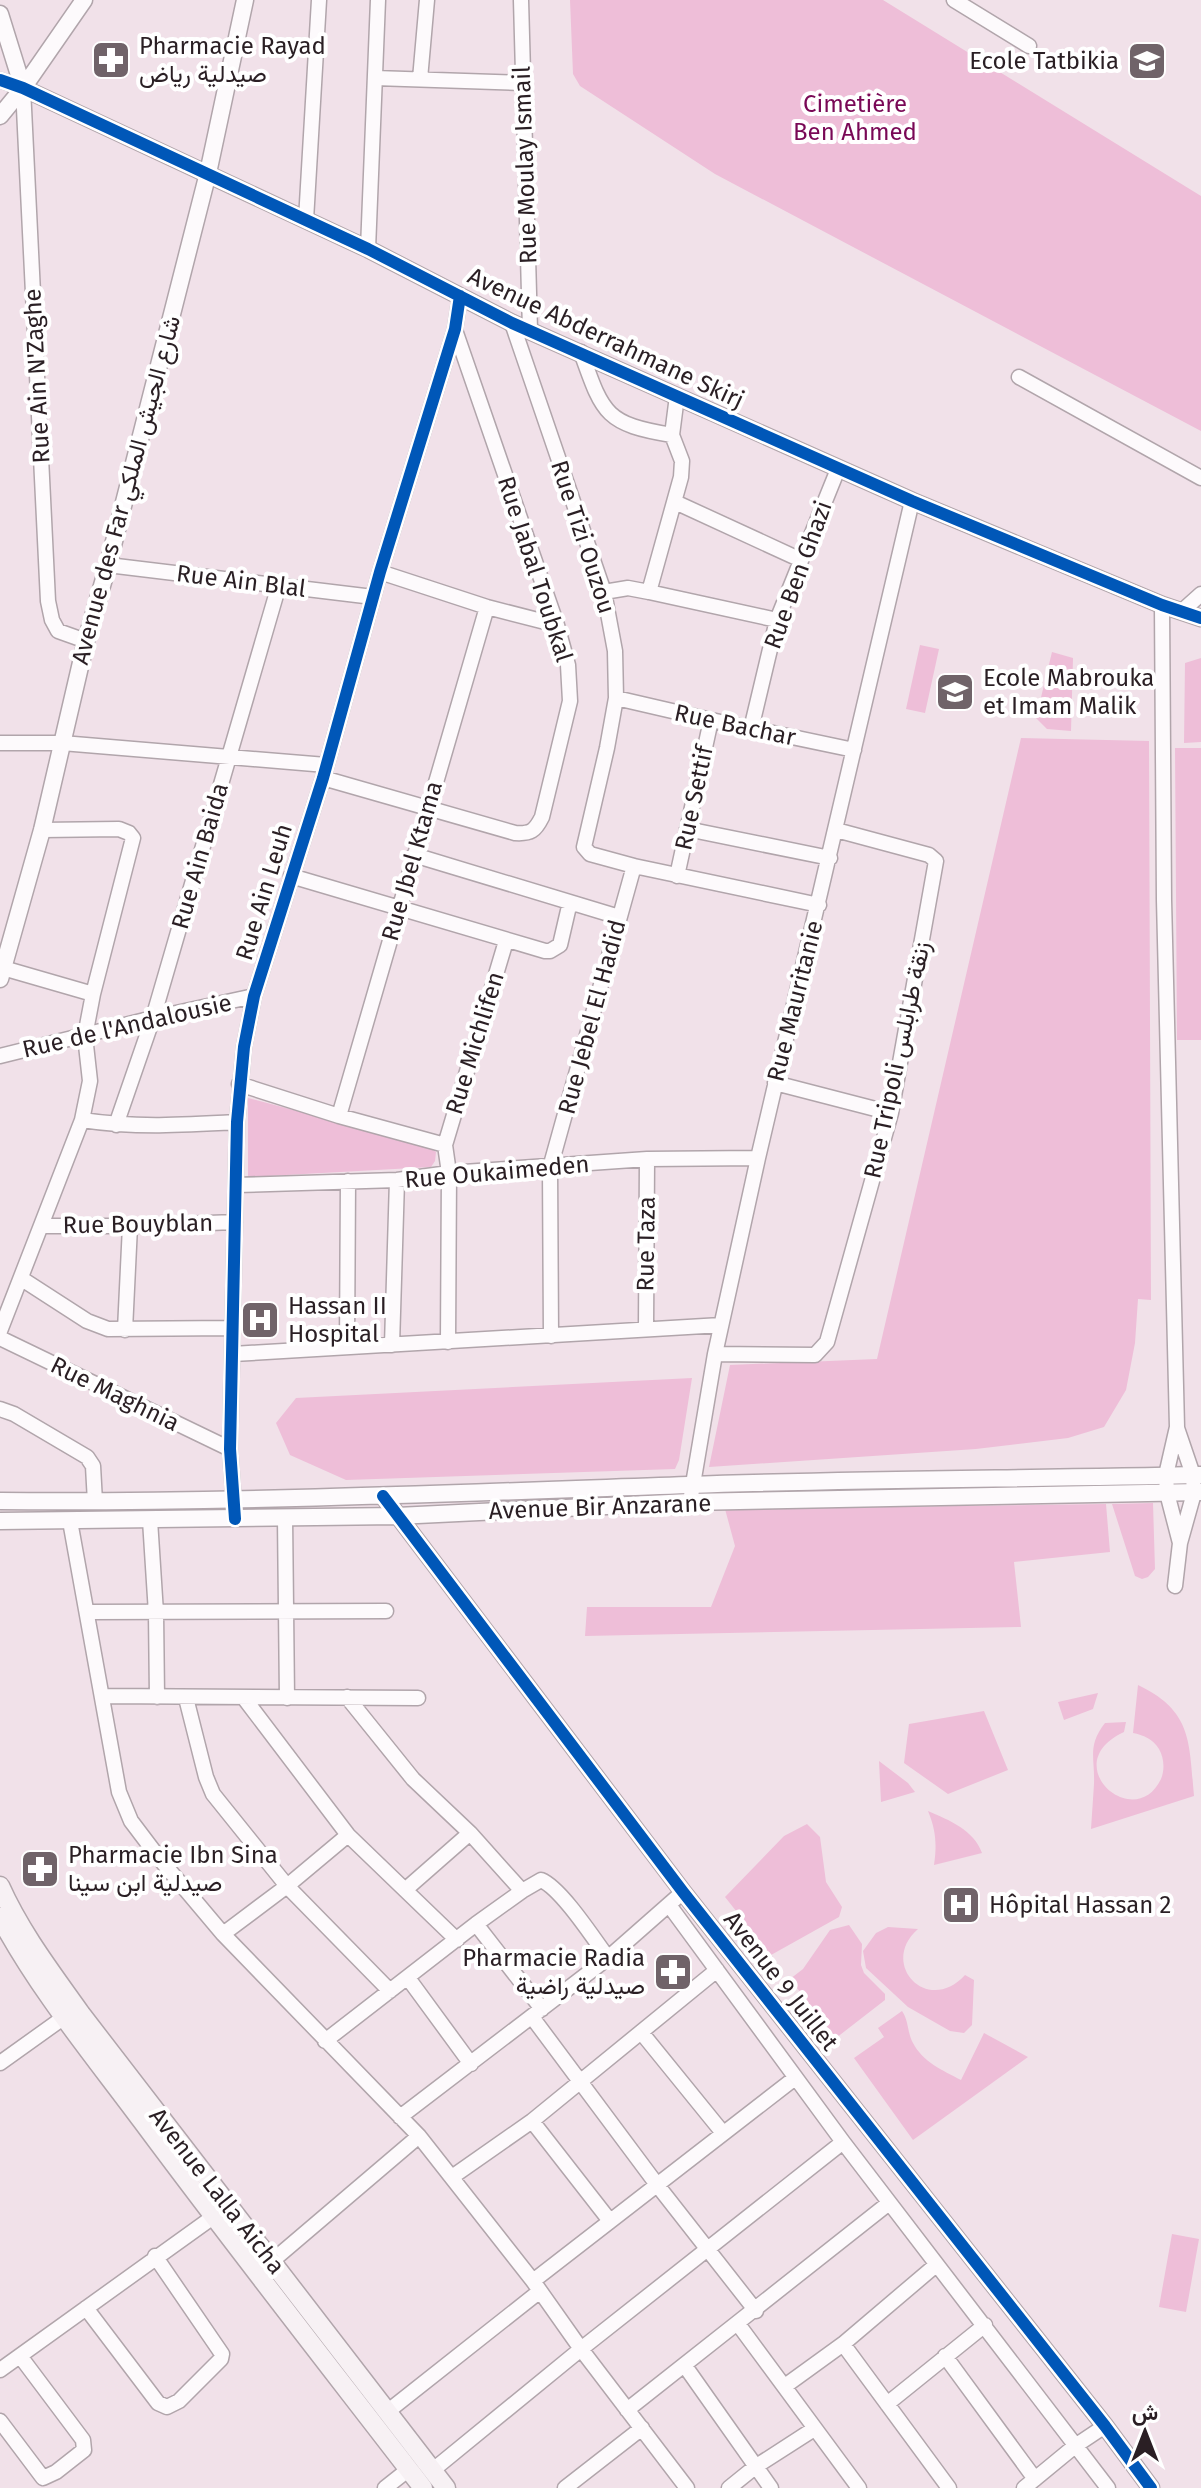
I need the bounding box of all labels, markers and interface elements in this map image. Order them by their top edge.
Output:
place label: Pharmacie Rayad صيدلية رياض [139,32,326,89]
pharmacy icon: Pharmacie Rayad صيدلية رياض [90,39,132,81]
school or university icon: Ecole Tatbikia [1126,40,1168,82]
place label: Ecole Tatbikia [969,47,1119,75]
street label: Rue Moulay Ismail [508,66,542,264]
park label: Cimetière Ben Ahmed [793,90,917,146]
street label: Avenue Abderrahmane Skirj [464,262,748,414]
street label: Rue Ain N'Zaghe [18,288,56,464]
street label: Avenue des Far شارع الجيش الملكي [66,313,191,669]
street label: Rue Tizi Ouzou [545,457,621,617]
street label: Rue Jabal Toubkal [492,473,578,665]
street label: Rue Ben Ghazi [758,497,838,653]
street label: Rue Ain Blal [175,559,307,603]
place label: Ecole Mabrouka et Imam Malik [983,664,1154,720]
school or university icon: Ecole Mabrouka et Imam Malik [934,671,976,713]
street label: Rue Bachar [672,698,799,752]
street label: Rue Settif [669,741,719,853]
street label: Rue Jbel Ktama [376,778,448,944]
street label: Rue Ain Baida [166,780,234,932]
street label: Rue Ain Leuh [230,820,298,964]
street label: Rue Jebel El Hadid [553,917,631,1117]
street label: Rue Mauritanie [761,918,829,1084]
street label: Rue Tripoli زنقة طرابلس [858,939,937,1181]
street label: Rue Michlifen [440,968,510,1118]
street label: Rue de l'Andalousie [20,988,234,1064]
street label: Rue Oukaimeden [403,1150,591,1194]
street label: Rue Taza [631,1196,661,1292]
street label: Rue Bouyblan [62,1209,214,1239]
place label: Hassan II Hospital [288,1292,387,1348]
hospital icon: Hassan II Hospital [239,1299,281,1341]
street label: Rue Maghnia [46,1351,184,1437]
street label: Avenue Bir Anzarane [488,1489,712,1525]
place label: Pharmacie Ibn Sina صيدلية ابن سينا [68,1841,278,1897]
pharmacy icon: Pharmacie Ibn Sina صيدلية ابن سينا [19,1848,61,1890]
hospital icon: Hôpital Hassan 2 [940,1884,982,1926]
place label: Hôpital Hassan 2 [989,1891,1172,1919]
street label: Avenue 9 Juillet [718,1906,844,2056]
place label: Pharmacie Radia صيدلية راضية [462,1944,645,2001]
pharmacy icon: Pharmacie Radia صيدلية راضية [652,1951,694,1993]
street label: Avenue Lalla Aicha [143,2102,291,2280]
north arrow [1105,2392,1185,2472]
text: ش [1132,2399,1158,2426]

